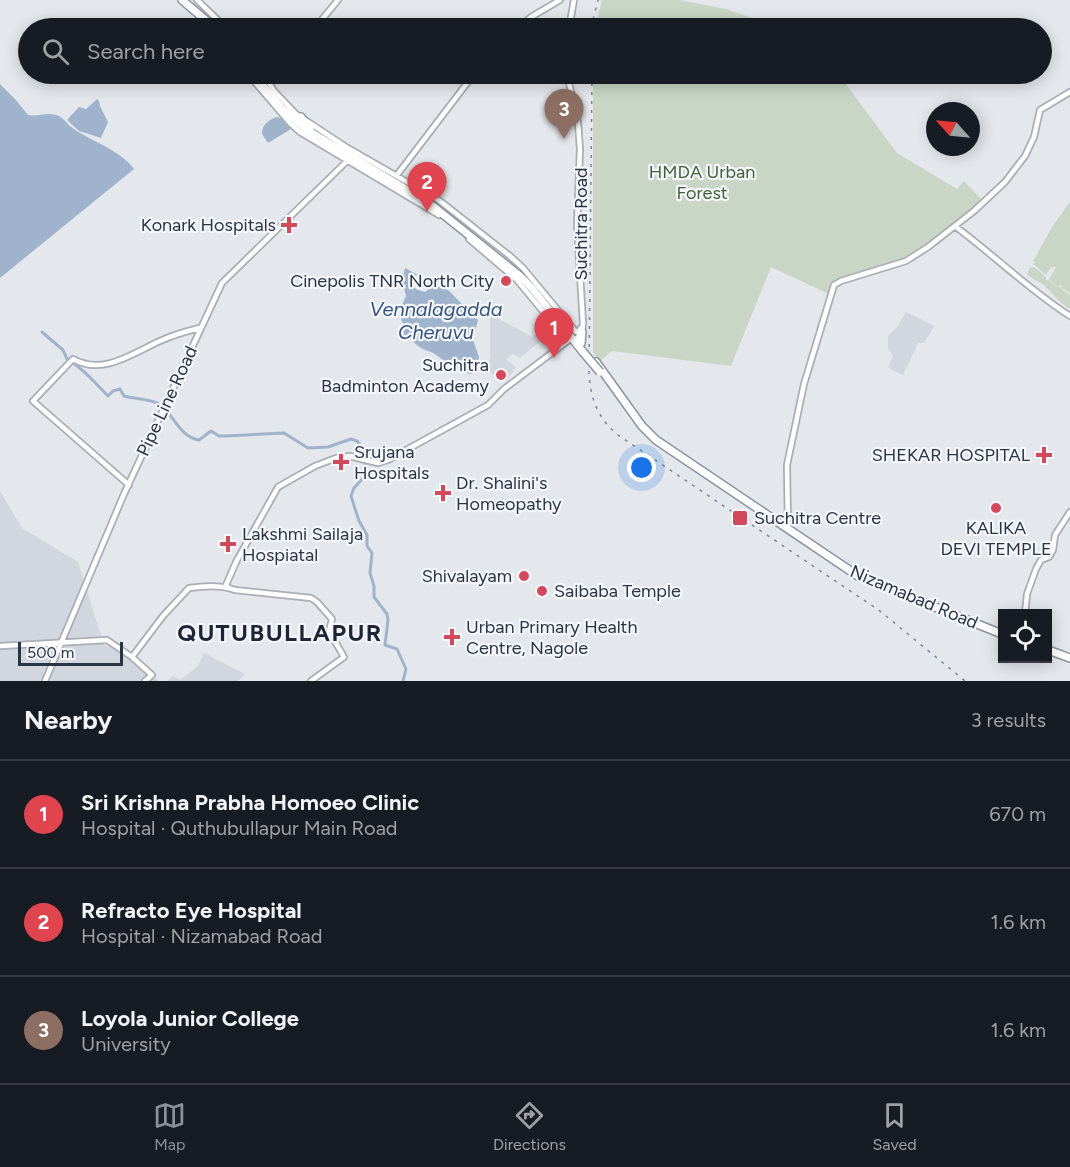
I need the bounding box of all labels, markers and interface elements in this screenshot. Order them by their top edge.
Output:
search box [18,18,1052,84]
icon: search [39,35,72,68]
text: Search here [87,38,205,65]
pin: 3 [544,90,584,139]
north arrow [926,102,980,156]
park label: HMDA Urban Forest [649,161,755,204]
pin: 2 [408,162,446,212]
street label: Suchitra Road [570,167,592,281]
place label: Konark Hospitals [141,214,276,236]
marker: Konark Hospitals [280,216,298,234]
place label: Cinepolis TNR North City [290,270,495,292]
marker: Cinepolis TNR North City [499,274,513,288]
water label: Vennalagadda Cheruvu [370,297,503,344]
pin: 1 [534,308,574,358]
street label: Pipe Line Road [132,343,202,459]
place label: Suchitra Badminton Academy [321,354,490,397]
marker: Suchitra Badminton Academy [494,368,508,382]
place label: Srujana Hospitals [354,441,429,484]
place label: SHEKAR HOSPITAL [872,444,1031,466]
marker: SHEKAR HOSPITAL [1035,446,1053,464]
marker: Srujana Hospitals [332,453,350,471]
your location [627,453,656,482]
place label: Dr. Shalini's Homeopathy [456,472,562,515]
marker: Dr. Shalini's Homeopathy [434,484,452,502]
marker: KALIKA DEVI TEMPLE [989,501,1003,515]
place label: Suchitra Centre [754,507,881,529]
marker: Suchitra Centre [731,509,749,527]
place label: KALIKA DEVI TEMPLE [940,517,1052,560]
place label: Lakshmi Sailaja Hospiatal [242,523,363,566]
marker: Lakshmi Sailaja Hospiatal [219,535,237,553]
street label: Nizamabad Road [847,560,981,634]
place label: Shivalayam [422,565,512,587]
marker: Shivalayam [517,569,531,583]
place label: Saibaba Temple [554,580,681,602]
marker: Saibaba Temple [535,584,549,598]
map controls [998,609,1052,663]
button: locate [998,609,1052,663]
place label: Urban Primary Health Centre, Nagole [466,616,637,659]
district label: QUTUBULLAPUR [177,618,383,647]
marker: Urban Primary Health Centre, Nagole [443,628,461,646]
scale bar [18,639,123,666]
text: 500 m [27,643,74,662]
text: Nearby [24,704,112,736]
text: 3 results [971,708,1046,732]
text: Sri Krishna Prabha Homoeo Clinic [81,789,419,816]
text: 1 [39,802,48,826]
text: 670 m [989,802,1046,826]
text: Hospital · Quthubullapur Main Road [81,816,398,840]
text: Refracto Eye Hospital [81,897,302,924]
text: 2 [38,910,49,934]
text: 1.6 km [991,910,1046,934]
text: Hospital · Nizamabad Road [81,924,322,948]
text: Loyola Junior College [81,1005,299,1032]
text: 3 [38,1018,49,1042]
text: 1.6 km [991,1018,1046,1042]
text: University [81,1032,171,1056]
tab: Map [153,1099,186,1154]
tab: Directions [493,1099,566,1154]
tab: Saved [873,1099,917,1154]

